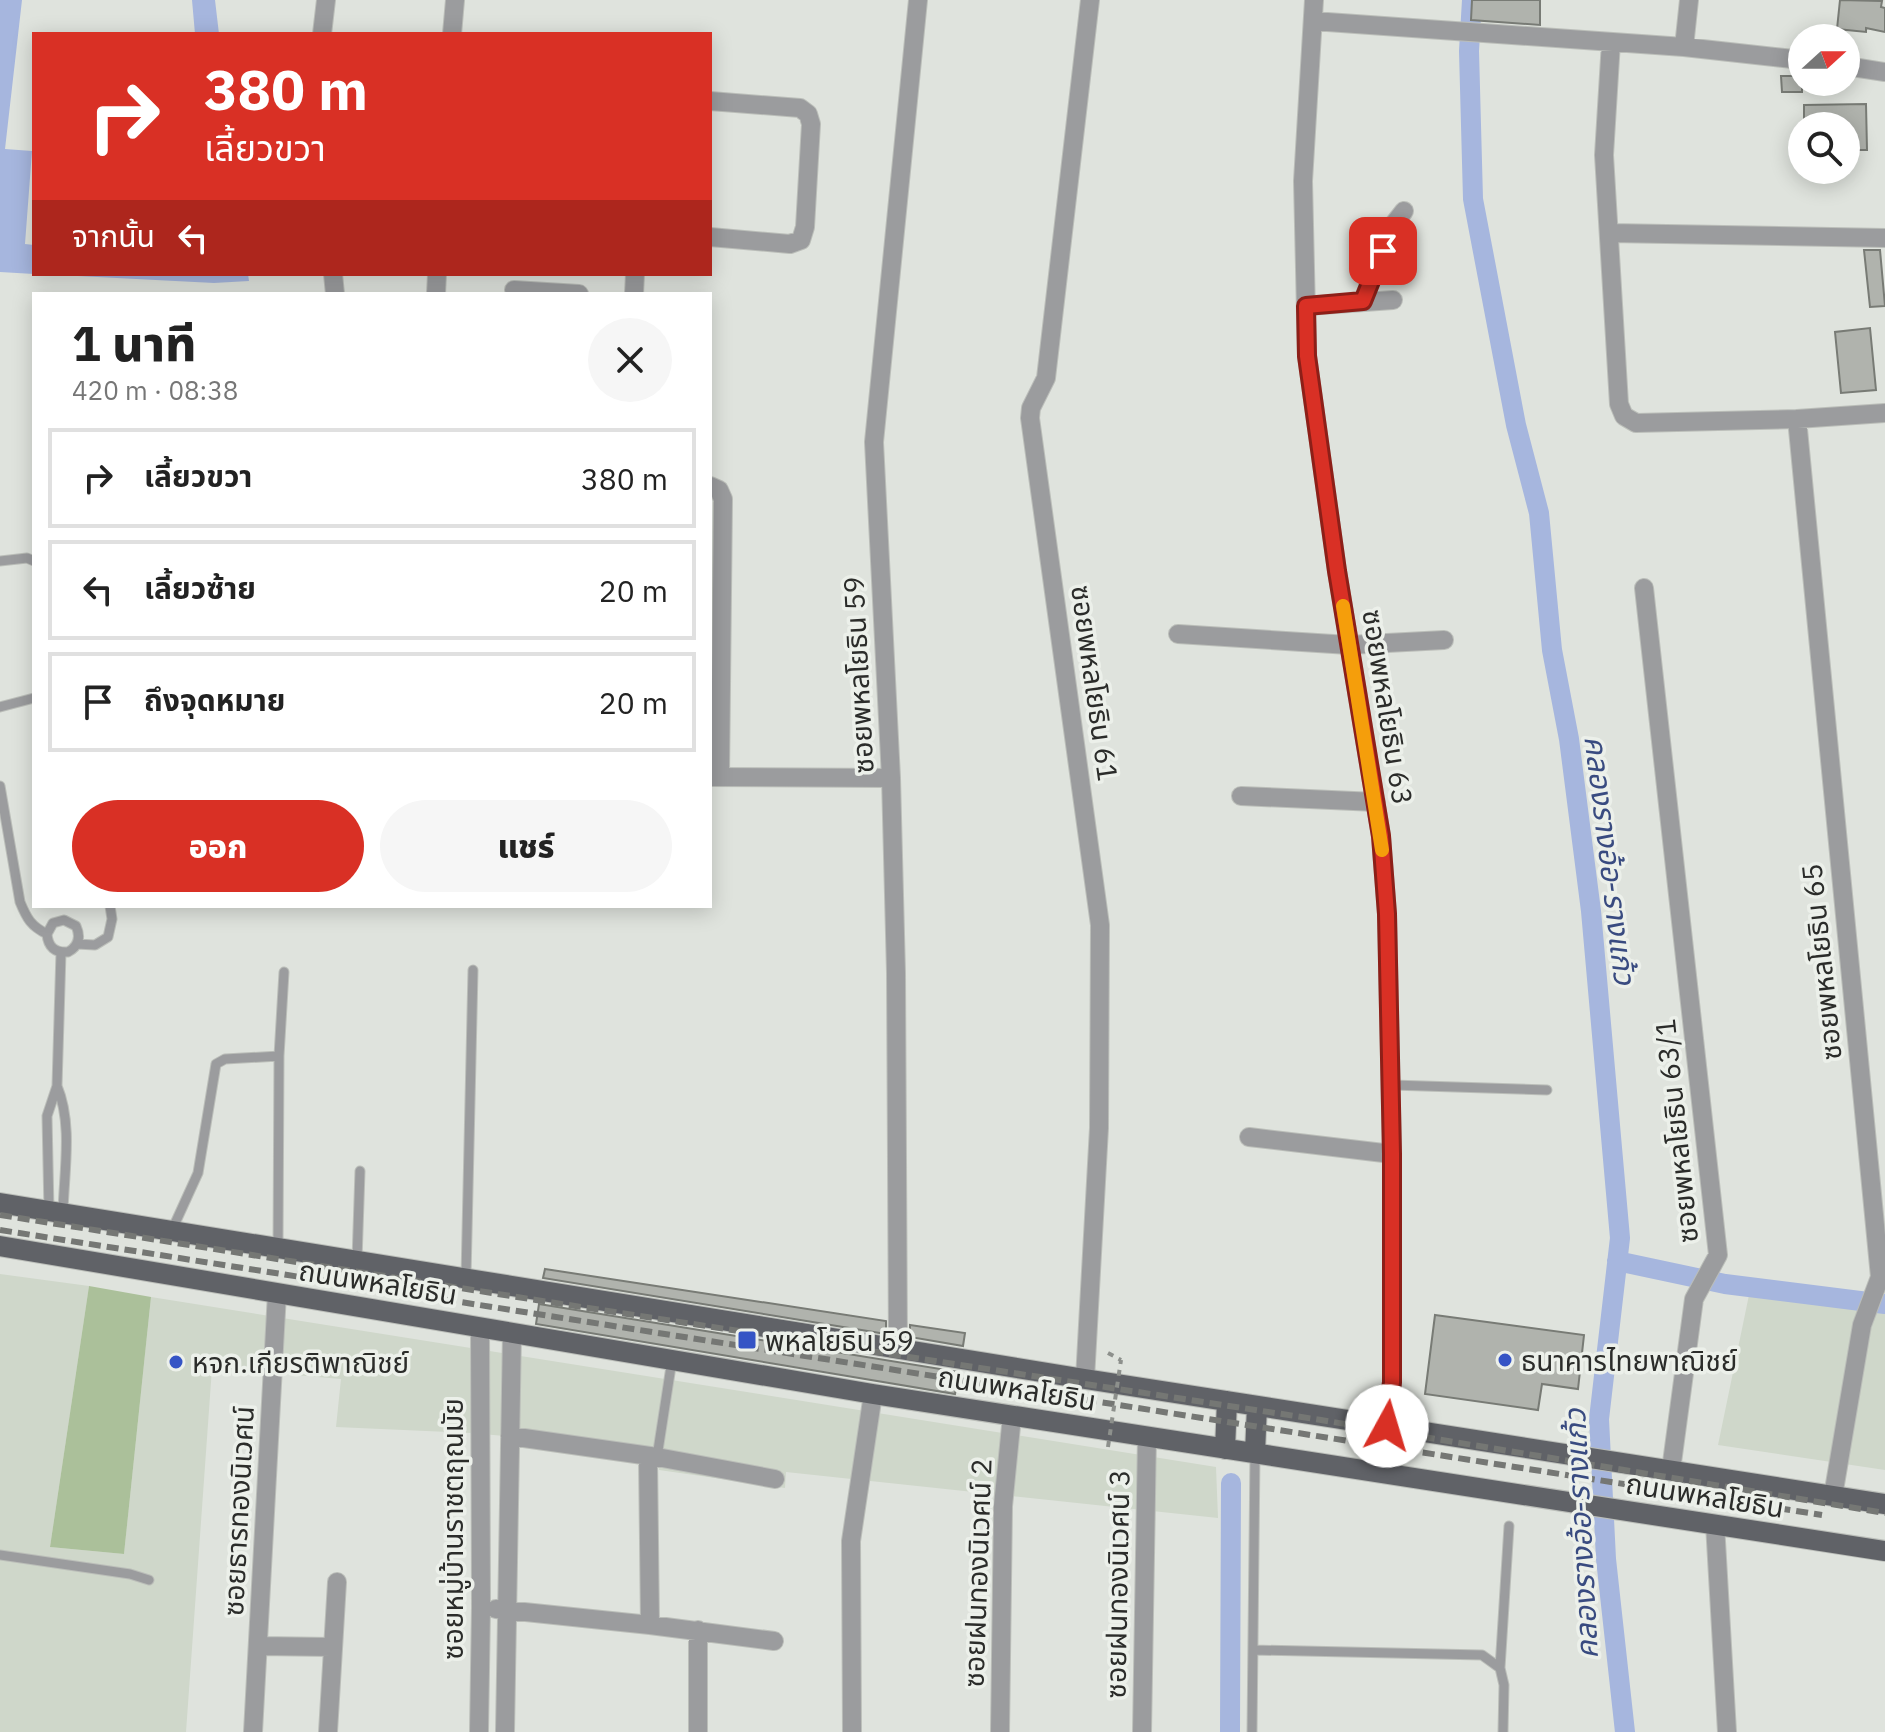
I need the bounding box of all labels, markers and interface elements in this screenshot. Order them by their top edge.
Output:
north arrow [1788,24,1860,96]
map controls [1788,24,1860,184]
text: 380 m [204,53,368,125]
icon: right [72,64,176,168]
button: search [1788,112,1860,184]
text: เลี้ยวขวา [204,124,326,171]
text: จากนั้น [72,216,155,255]
icon: left [171,216,215,260]
pin [1349,217,1417,285]
icon: arrive [1361,229,1405,273]
text: 1 นาที [72,312,196,374]
button: close [588,318,672,402]
text: 420 m · 08:38 [72,373,238,407]
icon: right [76,456,120,500]
text: เลี้ยวขวา [144,456,252,495]
text: 380 m [581,459,668,498]
icon: left [76,568,120,612]
text: เลี้ยวซ้าย [144,568,256,607]
text: 20 m [599,571,668,610]
street label: ซอยพหลโยธิน 59 [834,576,882,774]
street label: ซอยพหลโยธิน 61 [1063,583,1127,783]
street label: ซอยพหลโยธิน 63 [1354,607,1422,807]
icon: arrive [76,680,120,724]
text: ถึงจุดหมาย [144,680,285,719]
text: 20 m [599,683,668,722]
water label: คลองรางอ้อ-รางแก้ว [1576,733,1646,988]
button: ออก [72,800,364,892]
button: แชร์ [380,800,672,892]
street label: ซอยพหลโยธิน 65 [1792,862,1850,1062]
street label: ซอยพหลโยธิน 63/1 [1646,1017,1706,1245]
street label: ถนนพหลโยธิน [296,1251,460,1313]
place label: พหลโยธิน 59 [765,1322,914,1359]
marker: พหลโยธิน 59 [736,1329,758,1351]
place label: ธนาคารไทยพาณิชย์ [1521,1342,1738,1379]
place label: หจก.เกียรติพาณิชย์ [192,1344,409,1381]
marker: ธนาคารไทยพาณิชย์ [1496,1351,1514,1369]
marker: หจก.เกียรติพาณิชย์ [167,1353,185,1371]
street label: ถนนพหลโยธิน [935,1357,1099,1419]
position arrow [1345,1384,1429,1468]
street label: ซอยหมู่บ้านราชตฤณมัย [434,1398,471,1660]
street label: ซอยธารทองนิเวศน์ [214,1405,262,1617]
water label: คลองรางอ้อ-รางแก้ว [1554,1407,1606,1660]
street label: ซอยฝนทองนิเวศน์ 2 [955,1458,999,1688]
street label: ถนนพหลโยธิน [1623,1464,1787,1526]
street label: ซอยฝนทองนิเวศน์ 3 [1097,1469,1137,1699]

